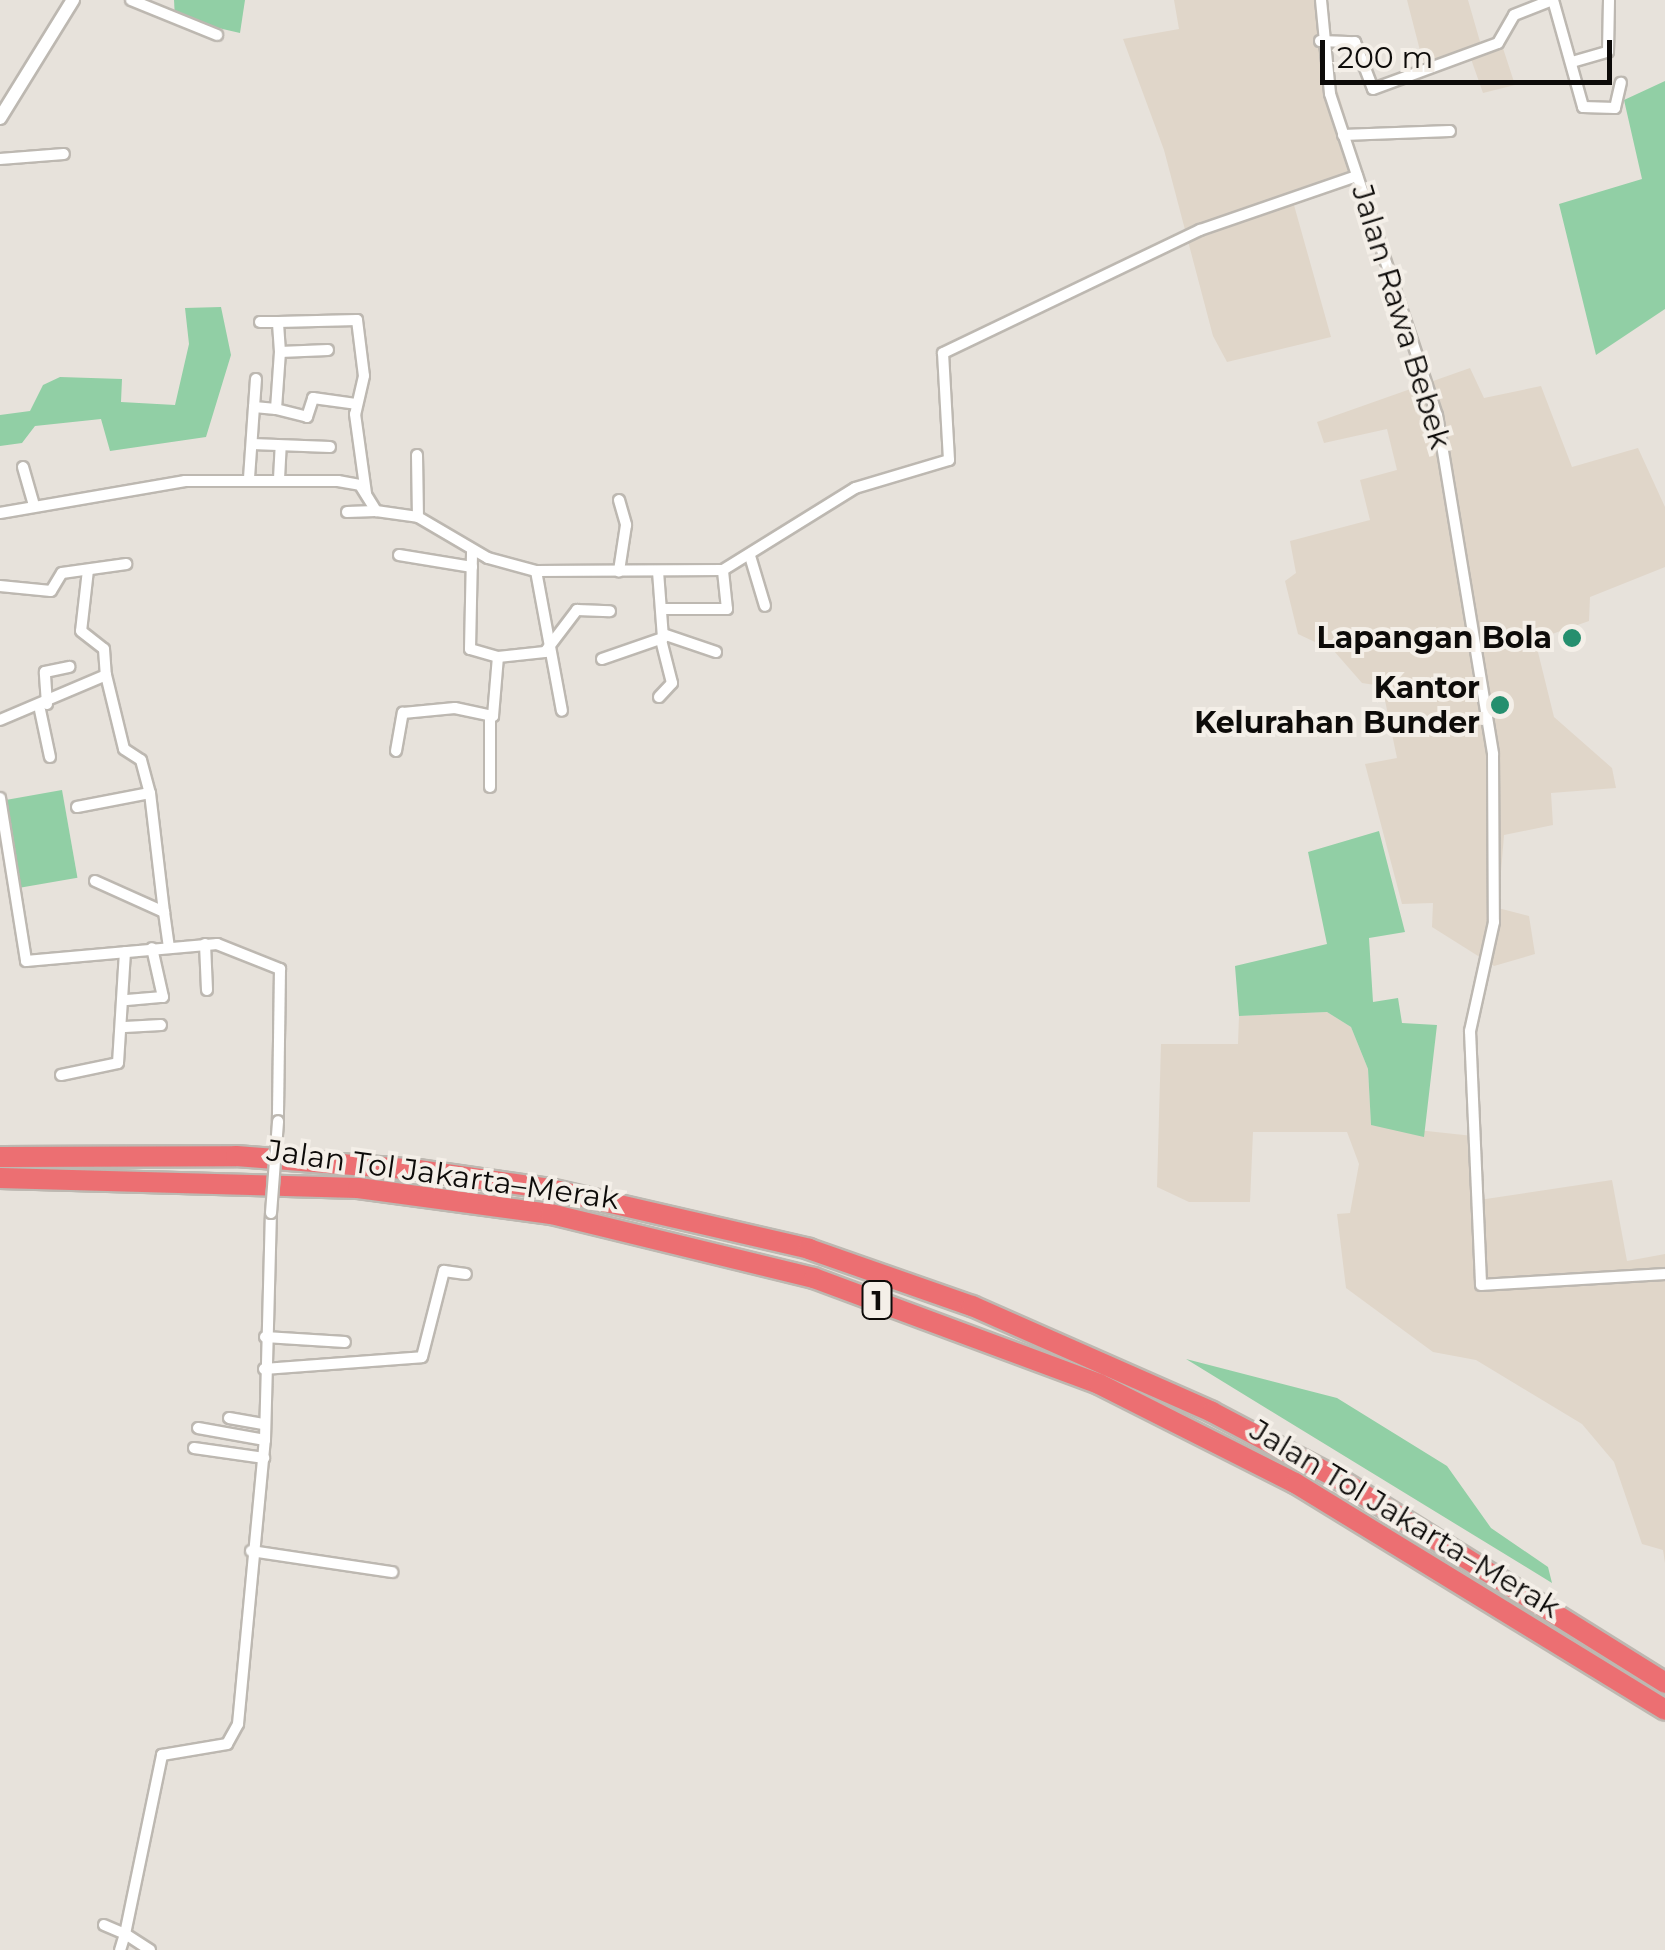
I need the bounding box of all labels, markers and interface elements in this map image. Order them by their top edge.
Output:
scale bar [1325,20,1618,82]
text: 200 m [1337,39,1433,76]
street label: Jalan Rawa Bebek [1344,181,1458,453]
place label: Lapangan Bola [1317,620,1552,656]
marker: Lapangan Bola [1561,627,1583,649]
place label: Kantor Kelurahan Bunder [1194,670,1480,740]
marker: Kantor Kelurahan Bunder [1489,694,1511,716]
street label: Jalan Tol Jakarta–Merak [265,1132,621,1218]
road number: 1 [860,1277,894,1323]
street label: Jalan Tol Jakarta–Merak [1244,1412,1566,1626]

